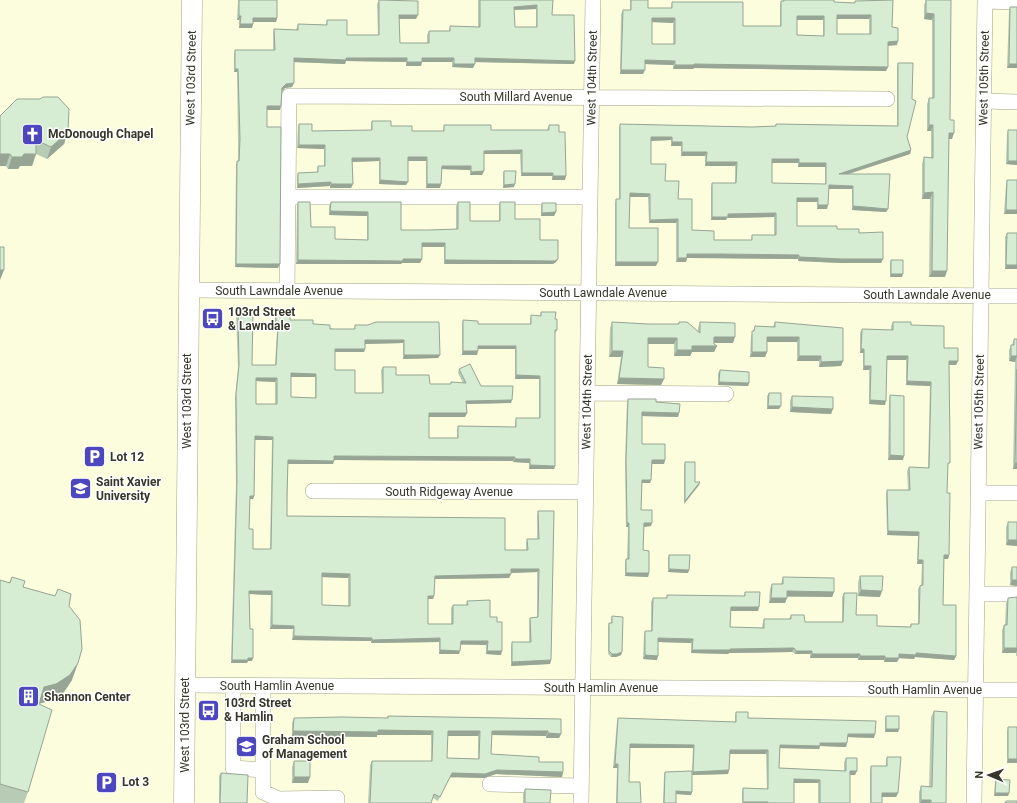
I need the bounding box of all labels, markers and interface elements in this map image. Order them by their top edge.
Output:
street label: West 103rd Street [183,30,199,126]
street label: West 104th Street [584,30,600,126]
street label: West 105th Street [976,30,992,126]
street label: South Millard Avenue [460,90,572,104]
church icon: McDonough Chapel [19,121,45,147]
place label: McDonough Chapel [48,127,154,141]
street label: South Lawndale Avenue [215,284,343,298]
street label: South Lawndale Avenue [539,286,667,300]
street label: South Lawndale Avenue [863,288,991,302]
place label: 103rd Street & Lawndale [228,305,295,333]
bus stop icon: 103rd Street & Lawndale [199,306,225,332]
street label: West 103rd Street [180,353,194,449]
street label: West 104th Street [579,354,595,450]
street label: West 105th Street [971,354,987,450]
parking icon: Lot 12 [81,444,107,470]
place label: Lot 12 [110,450,144,464]
place label: Saint Xavier University [96,475,161,503]
school or university icon: Saint Xavier University [68,476,94,502]
street label: South Ridgeway Avenue [385,485,513,499]
street label: West 103rd Street [178,677,192,773]
street label: South Hamlin Avenue [220,679,334,693]
street label: South Hamlin Avenue [544,681,658,695]
street label: South Hamlin Avenue [868,683,982,697]
building icon: Shannon Center [15,684,41,710]
place label: Shannon Center [44,690,131,704]
place label: 103rd Street & Hamlin [224,696,291,724]
bus stop icon: 103rd Street & Hamlin [195,697,221,723]
place label: Graham School of Management [262,733,347,761]
school or university icon: Graham School of Management [233,734,259,760]
north arrow [969,755,1009,795]
parking icon: Lot 3 [94,769,120,795]
text: N [973,770,986,779]
place label: Lot 3 [122,775,149,789]

